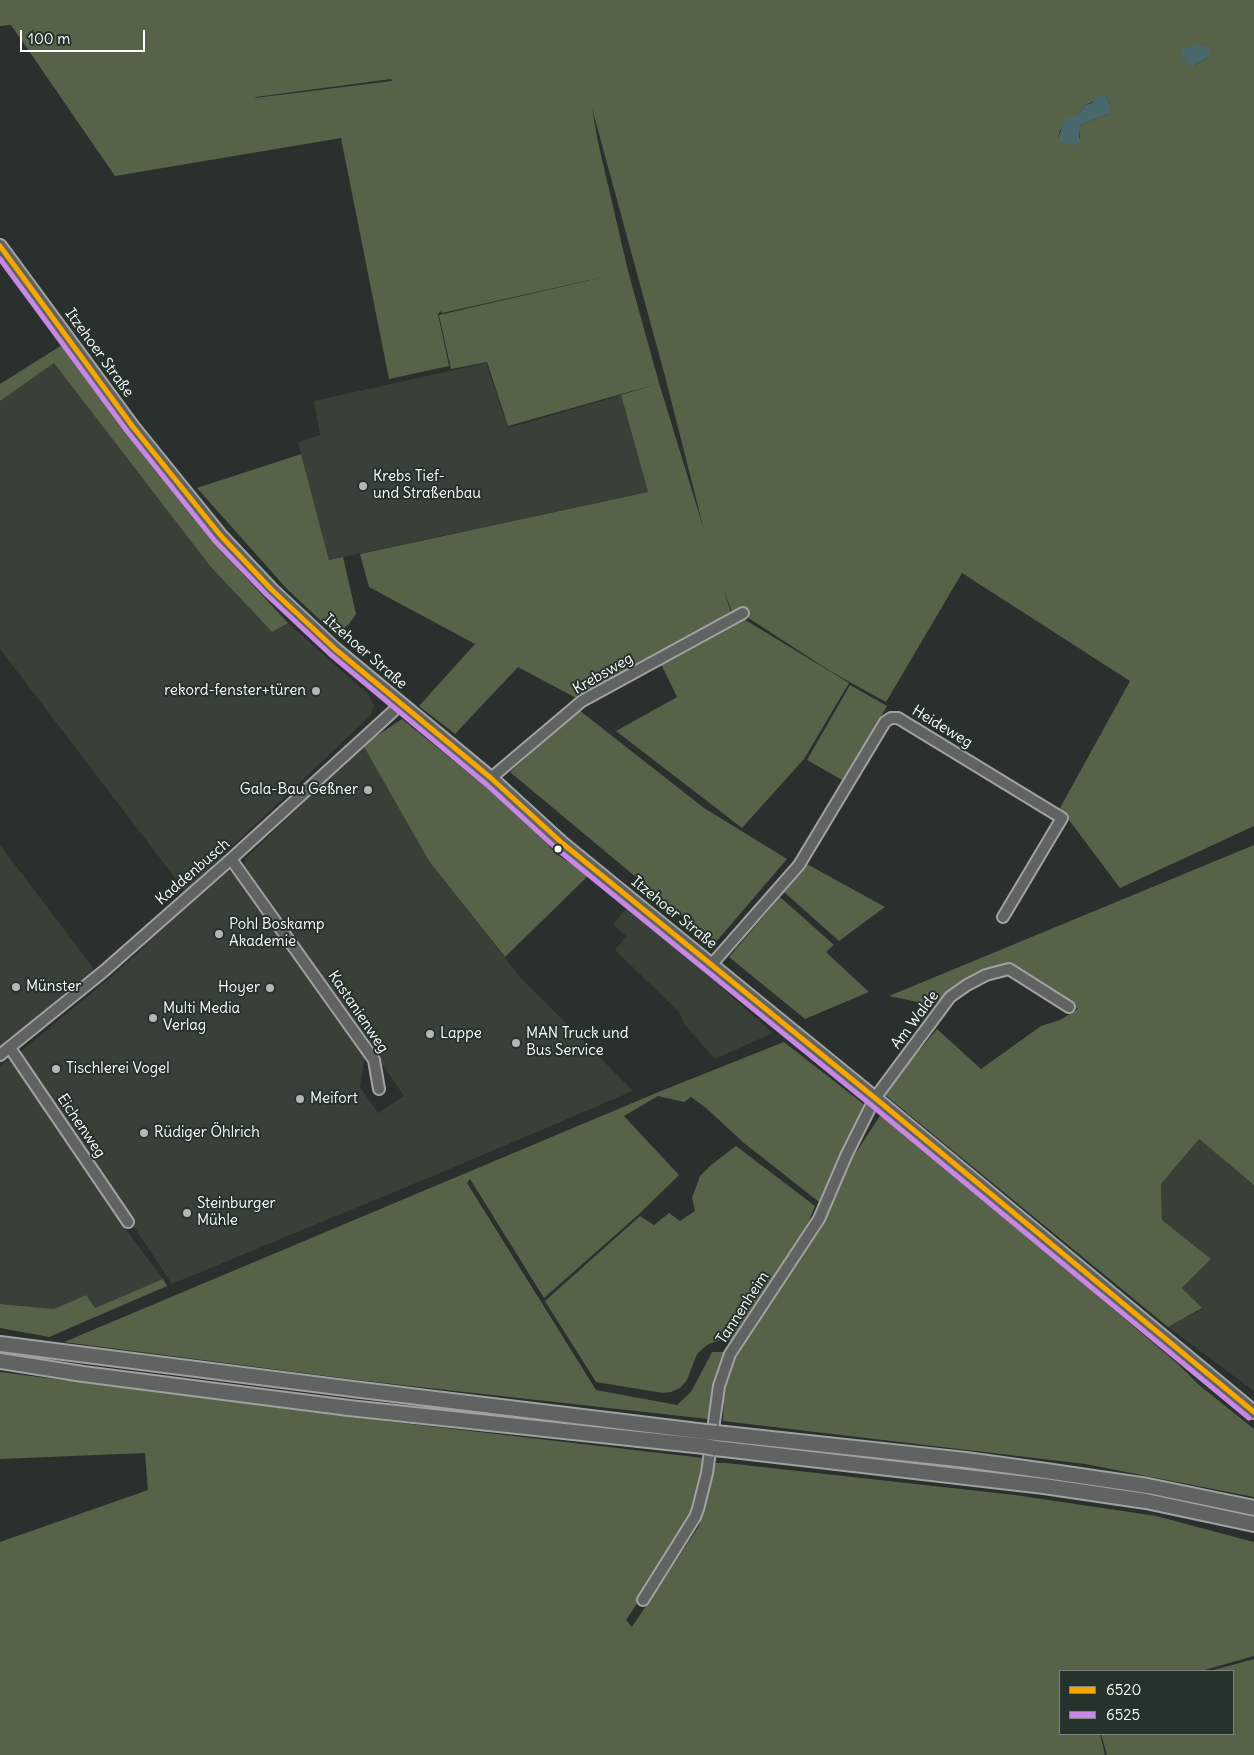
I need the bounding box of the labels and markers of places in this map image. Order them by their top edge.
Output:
place label: Krebs Tief- und Straßenbau [373,468,481,503]
marker: Krebs Tief- und Straßenbau [357,480,369,492]
place label: rekord-fenster+türen [164,682,306,700]
marker: rekord-fenster+türen [310,685,322,697]
place label: Gala-Bau Geßner [240,781,358,799]
marker: Gala-Bau Geßner [362,784,374,796]
unlabelled marker [553,844,563,854]
place label: Pohl Boskamp Akademie [229,916,325,951]
marker: Pohl Boskamp Akademie [213,928,225,940]
place label: Münster [26,978,81,996]
place label: Hoyer [218,979,260,997]
marker: Münster [10,981,22,993]
marker: Hoyer [264,982,276,994]
place label: Multi Media Verlag [163,1000,240,1035]
marker: Multi Media Verlag [147,1012,159,1024]
place label: Lappe [440,1025,482,1043]
place label: MAN Truck und Bus Service [526,1025,628,1060]
marker: Lappe [424,1028,436,1040]
marker: MAN Truck und Bus Service [510,1037,522,1049]
place label: Tischlerei Vogel [66,1060,169,1078]
marker: Tischlerei Vogel [50,1063,62,1075]
place label: Meifort [310,1090,358,1108]
marker: Meifort [294,1093,306,1105]
place label: Rüdiger Öhlrich [154,1124,260,1142]
marker: Rüdiger Öhlrich [138,1127,150,1139]
place label: Steinburger Mühle [197,1195,276,1230]
marker: Steinburger Mühle [181,1207,193,1219]

